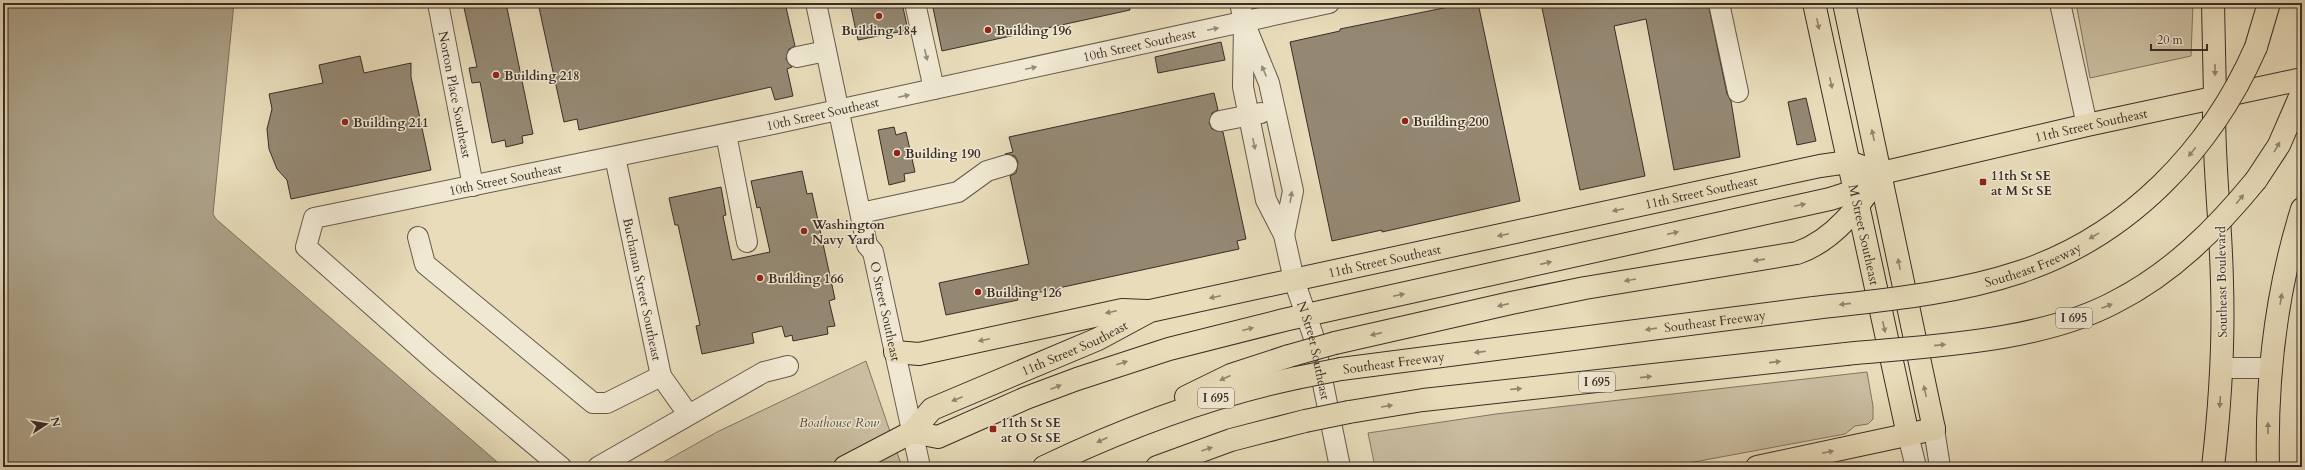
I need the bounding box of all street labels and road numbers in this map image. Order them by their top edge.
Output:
street label: 10th Street Southeast [1081,24,1197,66]
street label: Norton Place Southeast [434,30,475,159]
street label: 10th Street Southeast [765,93,881,135]
street label: 11th Street Southeast [2033,104,2149,147]
street label: 10th Street Southeast [447,160,563,200]
street label: 11th Street Southeast [1643,172,1759,214]
street label: M Street Southeast [1844,183,1883,287]
street label: Buchanan Street Southeast [618,216,666,362]
street label: Southeast Boulevard [2212,226,2232,338]
street label: Southeast Freeway [1983,239,2085,292]
street label: 11th Street Southeast [1326,240,1443,282]
street label: O Street Southeast [865,260,905,363]
street label: N Street Southeast [1292,299,1334,401]
street label: Southeast Freeway [1663,306,1767,337]
road number: I 695 [2056,308,2092,328]
street label: 11th Street Southeast [1019,317,1131,380]
street label: Southeast Freeway [1342,348,1446,379]
road number: I 695 [1579,372,1615,392]
road number: I 695 [1198,388,1234,408]

